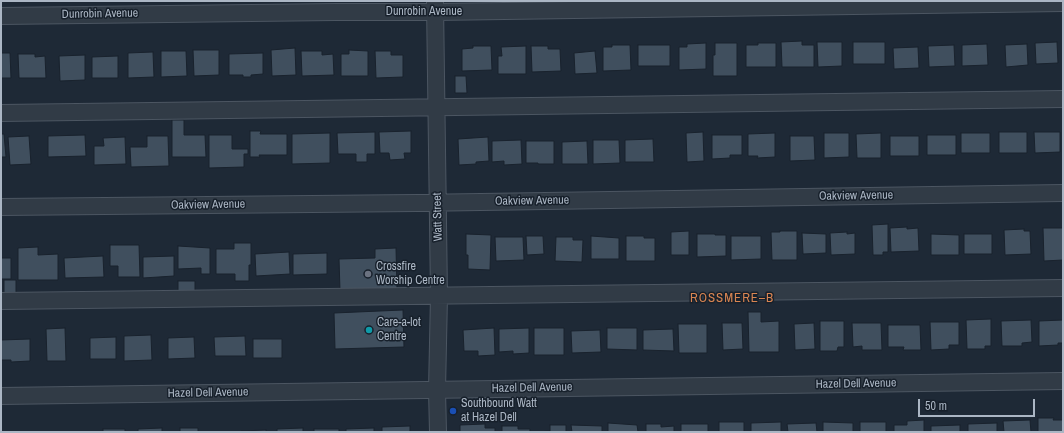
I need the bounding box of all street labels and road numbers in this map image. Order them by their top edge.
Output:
street label: Dunrobin Avenue [386,5,462,19]
street label: Dunrobin Avenue [62,6,138,22]
street label: Oakview Avenue [819,188,893,204]
street label: Watt Street [430,192,446,242]
street label: Oakview Avenue [495,193,569,209]
street label: Oakview Avenue [171,197,245,213]
street label: Hazel Dell Avenue [815,376,897,392]
street label: Hazel Dell Avenue [491,380,573,396]
street label: Hazel Dell Avenue [167,385,249,401]

